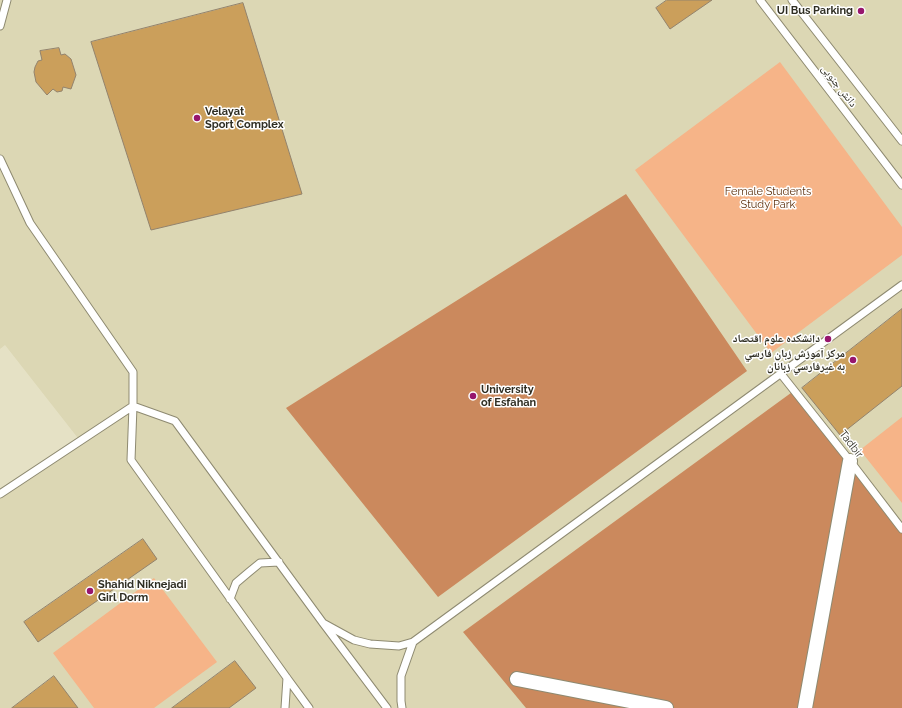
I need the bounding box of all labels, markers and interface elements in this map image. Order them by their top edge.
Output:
place label: UI Bus Parking [777,4,853,18]
marker: UI Bus Parking [856,6,866,16]
street label: دانش جنوبی [818,62,860,110]
place label: Velayat Sport Complex [205,105,284,131]
marker: Velayat Sport Complex [192,113,202,123]
park label: Female Students Study Park [725,185,811,211]
place label: دانشکده علوم اقتصاد [733,332,820,346]
marker: دانشکده علوم اقتصاد [823,334,833,344]
place label: مرکز آموزش زبان فارسي به غيرفارسي زبانان [745,347,845,373]
marker: مرکز آموزش زبان فارسي به غيرفارسي زبانان [848,355,858,365]
place label: University of Esfahan [481,383,536,409]
marker: University of Esfahan [468,391,478,401]
street label: Tadbir [836,428,866,460]
place label: Shahid Niknejadi Girl Dorm [98,578,187,604]
marker: Shahid Niknejadi Girl Dorm [85,586,95,596]

